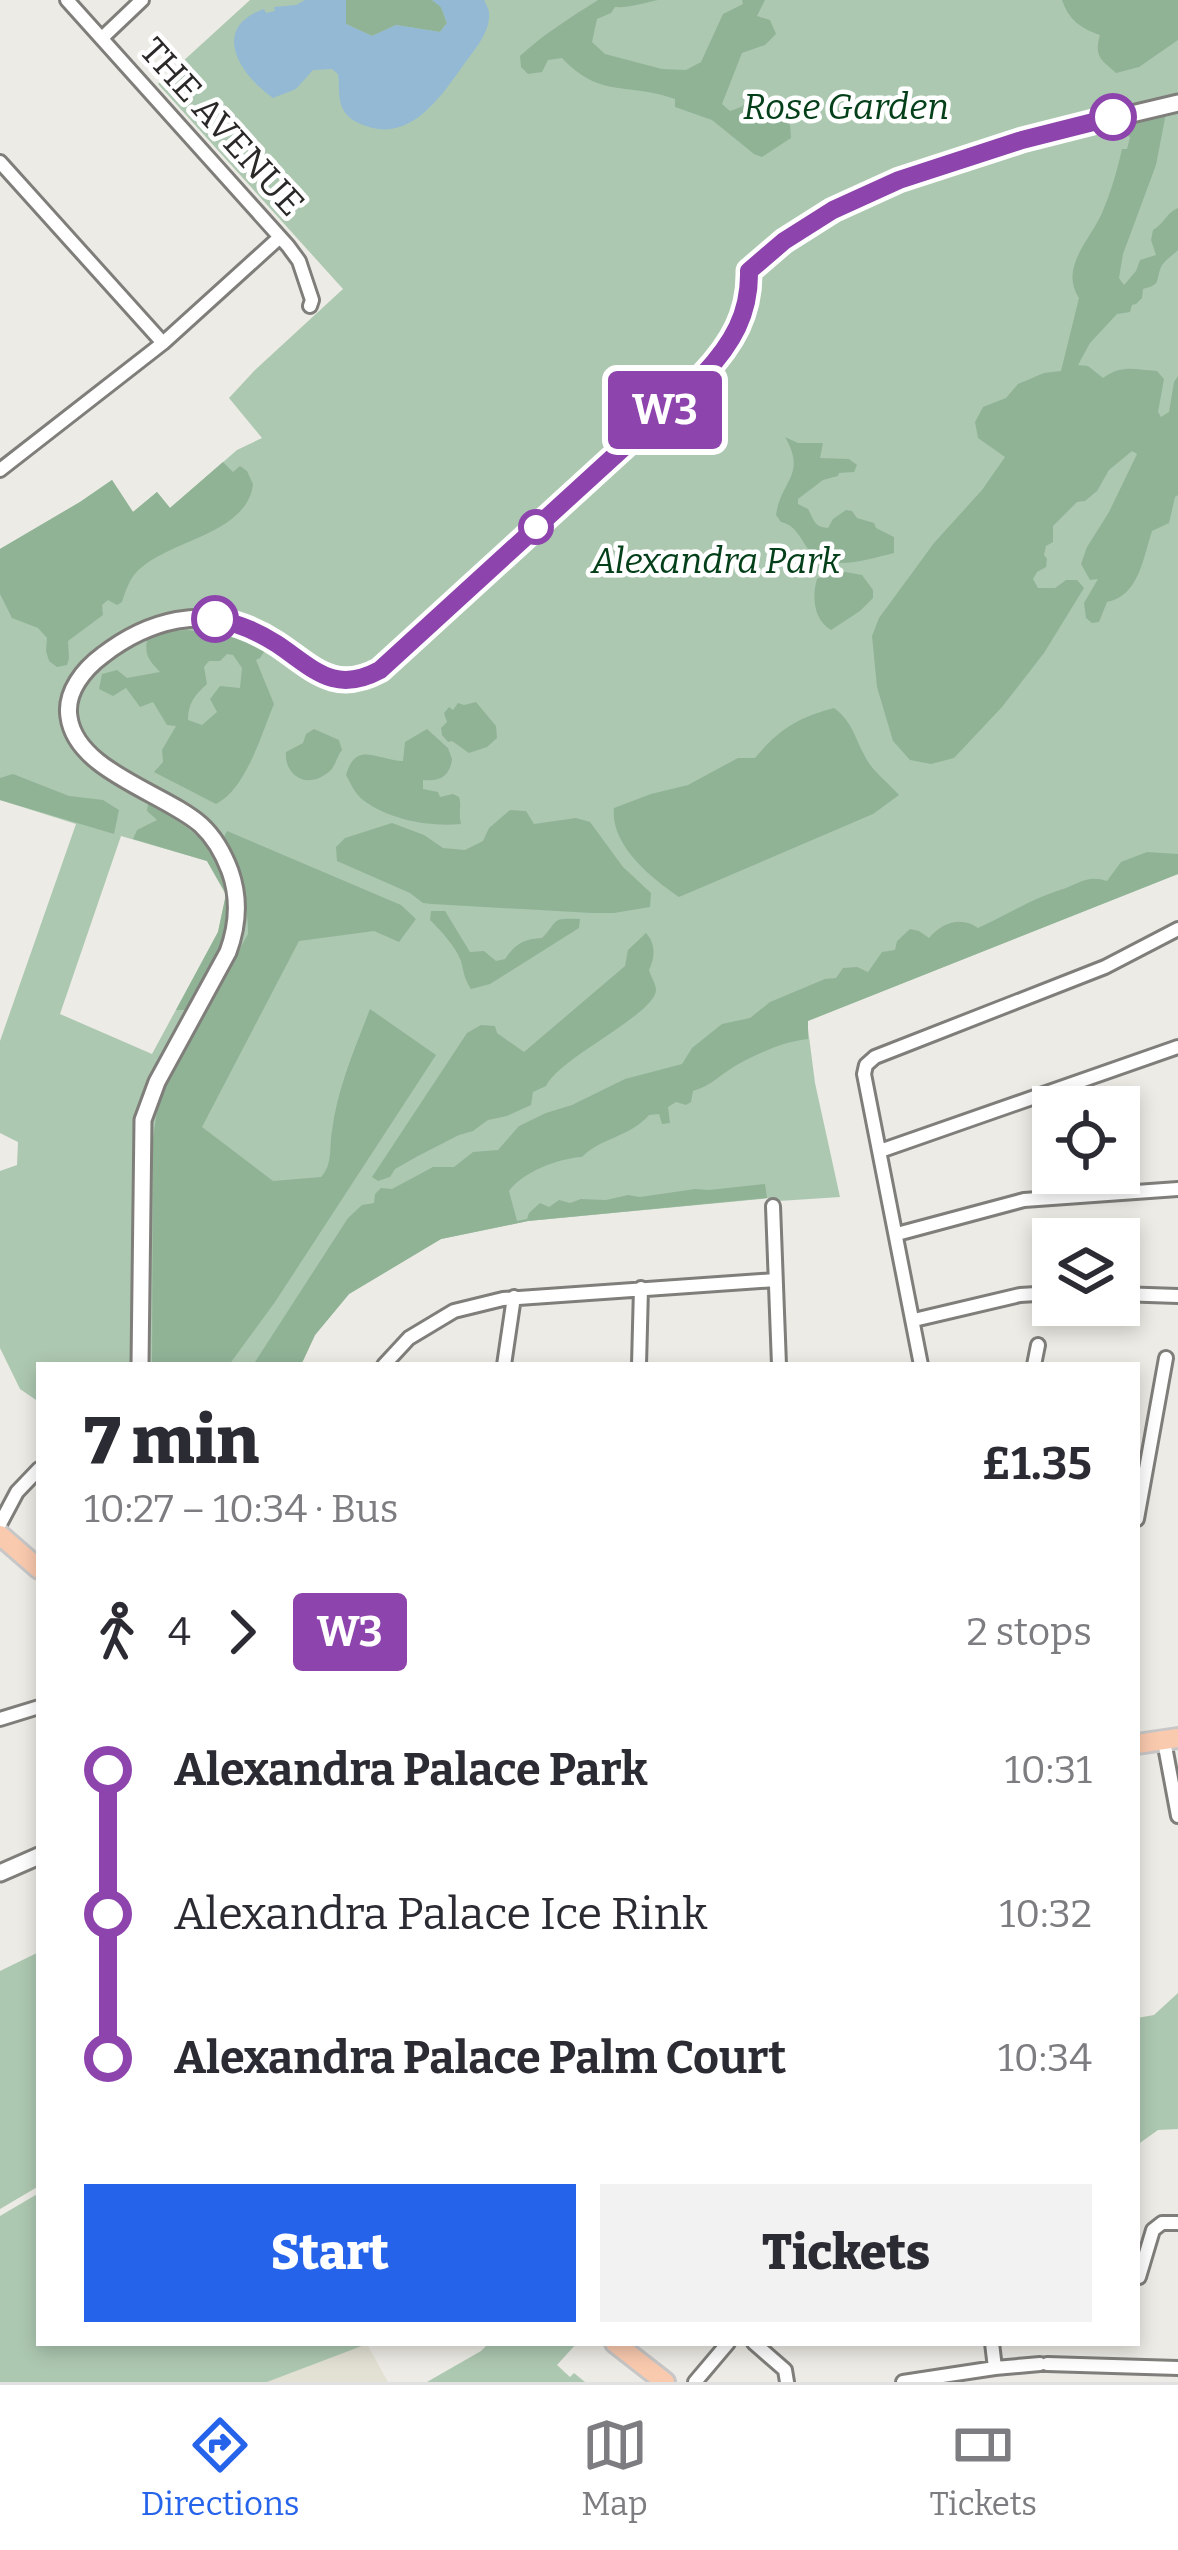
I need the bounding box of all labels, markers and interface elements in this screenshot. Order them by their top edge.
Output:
street label: THE AVENUE [131,29,313,225]
park label: Rose Garden [743,85,949,129]
unlabelled marker [1091,95,1135,139]
line badge: W3 [611,371,719,449]
text: W3 [632,385,698,435]
unlabelled marker [520,511,552,543]
park label: Alexandra Park [590,539,841,583]
unlabelled marker [193,597,237,641]
map controls [1032,1086,1140,1326]
button: locate [1032,1086,1140,1194]
button: layers [1032,1218,1140,1326]
text: 7 min [84,1401,259,1480]
text: £1.35 [982,1437,1092,1491]
text: 10:27 – 10:34 · Bus [84,1486,398,1532]
icon: walk [84,1599,150,1665]
icon: forward [209,1599,275,1665]
text: W3 [317,1607,383,1657]
text: 4 [168,1609,191,1655]
text: 2 stops [966,1609,1092,1655]
text: Alexandra Palace Park [174,1743,648,1797]
text: 10:31 [1005,1747,1092,1793]
text: Alexandra Palace Ice Rink [174,1887,707,1941]
text: 10:32 [999,1891,1092,1937]
text: Alexandra Palace Palm Court [174,2031,786,2085]
text: 10:34 [998,2035,1092,2081]
button: Start [84,2184,576,2322]
button: Tickets [600,2184,1092,2322]
tab: Directions [141,2412,300,2524]
tab: Map [581,2412,648,2524]
tab: Tickets [929,2412,1037,2524]

